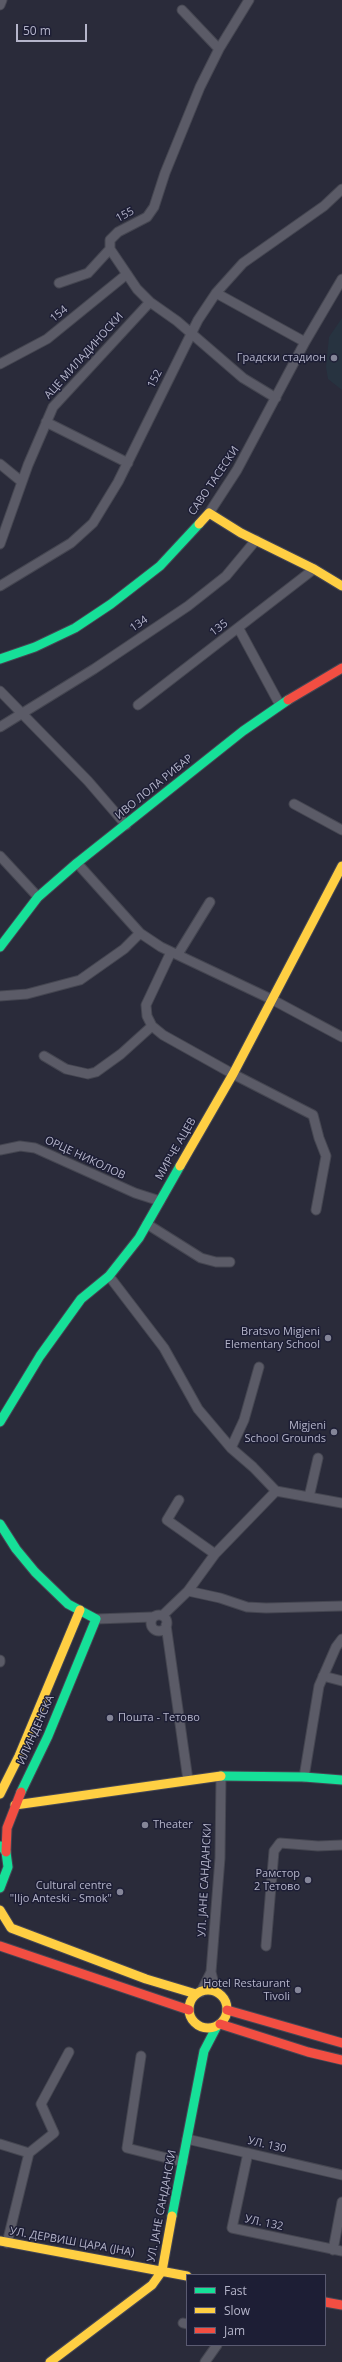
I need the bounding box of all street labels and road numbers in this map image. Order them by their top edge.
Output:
street label: 155 [114,205,136,225]
street label: 154 [48,303,70,325]
street label: АЦЕ МИЛАДИНОСКИ [42,310,126,402]
street label: 152 [145,368,165,390]
street label: САВО ТАСЕСКИ [186,444,242,518]
street label: 134 [127,613,151,635]
street label: 135 [207,617,231,639]
street label: ИВО ЛОЛА РИБАР [113,752,195,822]
street label: МИРЧЕ АЦЕВ [153,1115,199,1183]
street label: ОРЦЕ НИКОЛОВ [43,1134,127,1182]
street label: ИЛИНДЕНСКА [15,1693,57,1767]
street label: УЛ. ЈАНЕ САНДАНСКИ [195,1823,215,1937]
street label: УЛ. 130 [246,2134,288,2156]
street label: УЛ. ЈАНЕ САНДАНСКИ [145,2149,179,2263]
street label: УЛ. 132 [243,2212,285,2234]
street label: УЛ. ДЕРВИШ ЦАРА (ЈНА) [9,2225,135,2259]

